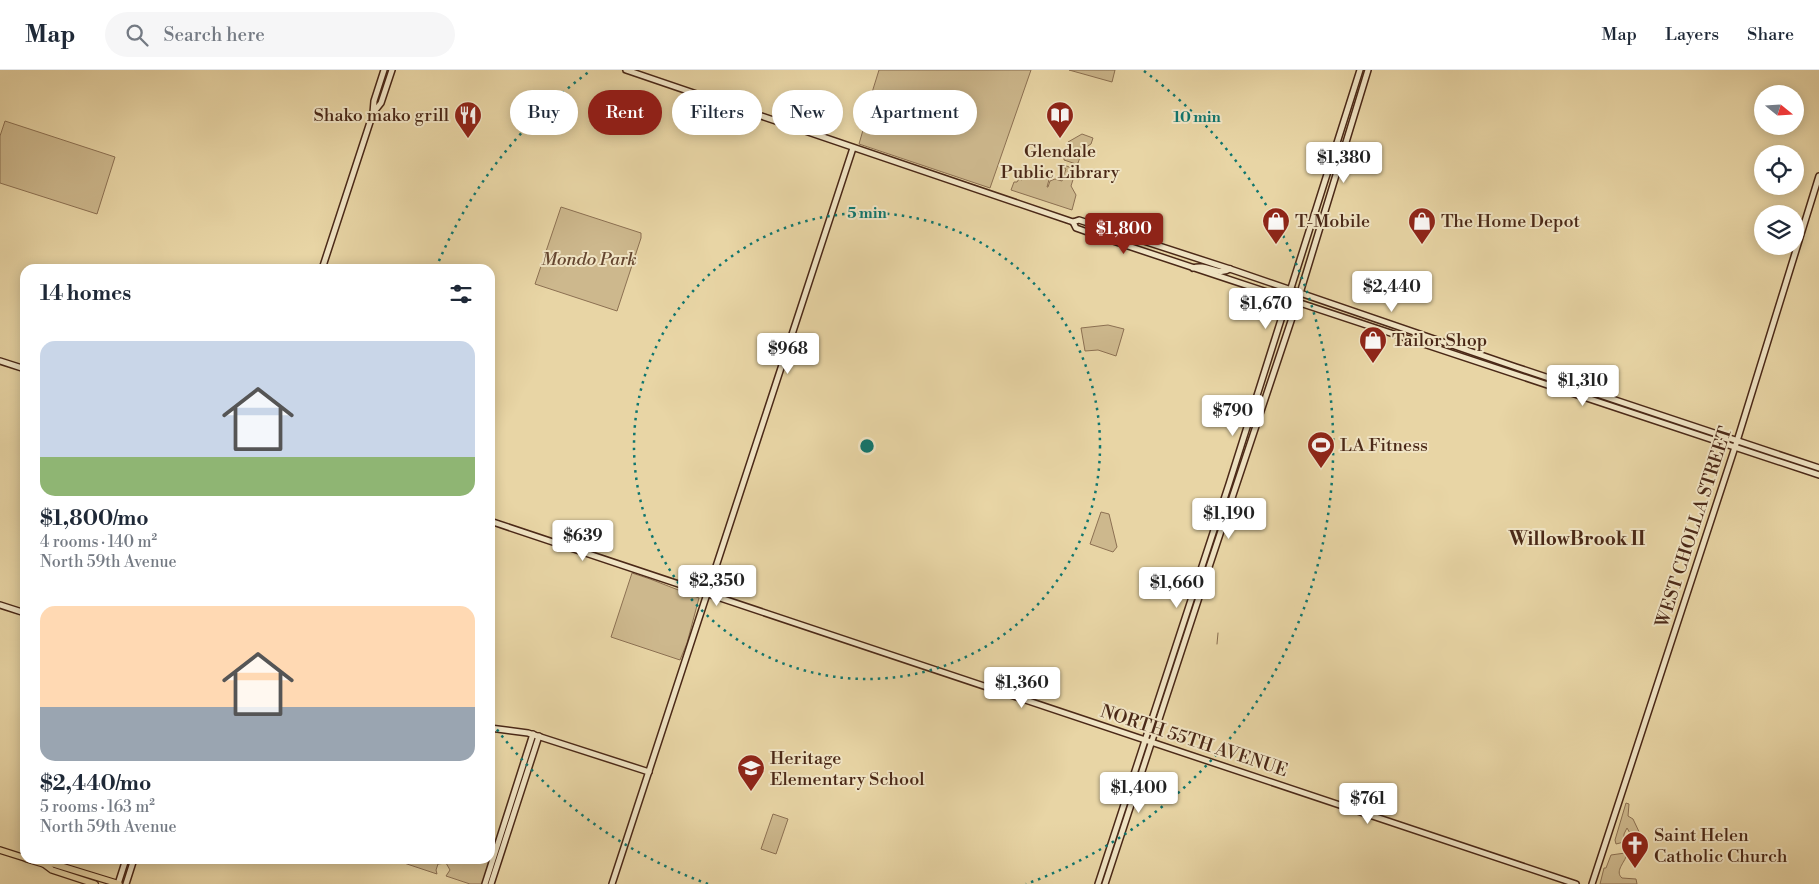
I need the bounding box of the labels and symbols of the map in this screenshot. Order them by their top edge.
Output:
north arrow [1754,85,1804,135]
restaurant icon: Shako mako grill [453,100,483,139]
library icon: Glendale Public Library [1045,100,1075,139]
place label: Shako mako grill [313,104,450,127]
text: 10 min [1173,108,1222,127]
place label: Glendale Public Library [1000,140,1120,184]
pin: $1,380 [1303,142,1385,184]
text: 5 min [847,204,887,223]
shop icon: T-Mobile [1261,206,1291,245]
shop icon: The Home Depot [1407,206,1437,245]
place label: T-Mobile [1295,210,1370,233]
place label: The Home Depot [1441,210,1580,233]
pin: $1,800 [1083,212,1165,255]
park label: Mondo Park [541,248,637,271]
pin: $2,440 [1351,270,1433,313]
pin: $1,670 [1225,288,1307,330]
shop icon: Tailor Shop [1358,325,1388,364]
place label: Tailor Shop [1392,329,1487,352]
pin: $968 [758,332,818,375]
pin: $1,310 [1542,364,1624,407]
pin: $790 [1203,394,1263,437]
street label: WEST CHOLLA STREET [1650,423,1737,631]
sports icon: LA Fitness [1306,430,1336,469]
place label: LA Fitness [1340,434,1428,457]
centre of rings [858,437,876,455]
pin: $1,190 [1188,498,1270,540]
pin: $639 [553,520,613,562]
district label: WillowBrook II [1508,527,1646,551]
pin: $2,350 [676,564,758,607]
pin: $1,660 [1136,566,1218,609]
pin: $1,360 [981,666,1063,709]
street label: NORTH 55TH AVENUE [1097,700,1291,782]
place label: Heritage Elementary School [770,747,925,791]
school or university icon: Heritage Elementary School [736,753,766,792]
pin: $1,400 [1098,772,1180,814]
pin: $761 [1338,782,1398,825]
place label: Saint Helen Catholic Church [1654,824,1788,868]
church icon: Saint Helen Catholic Church [1620,830,1650,869]

